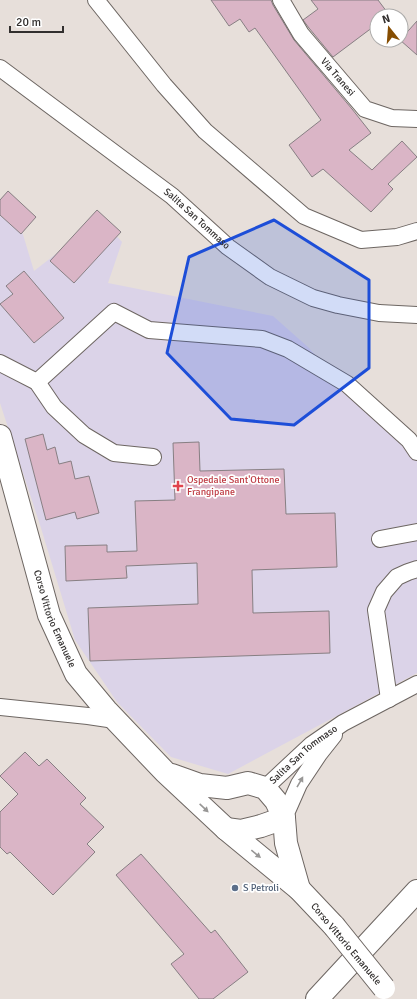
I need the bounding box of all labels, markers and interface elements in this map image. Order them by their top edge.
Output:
scale bar [10,8,63,34]
north arrow [369,8,409,48]
text: N [381,12,392,26]
text: 20 m [16,15,41,30]
street label: Via Tranesi [318,55,357,99]
street label: Salita San Tommaso [161,186,232,252]
place label: Ospedale Sant'Ottone Frangipane [187,474,279,498]
marker: Ospedale Sant'Ottone Frangipane [172,480,184,492]
street label: Corso Vittorio Emanuele [31,569,78,670]
street label: Salita San Tommaso [267,723,340,787]
one-way arrow [297,776,304,788]
one-way arrow [199,804,209,813]
one-way arrow [251,849,262,858]
place label: S Petroli [243,882,279,894]
marker: S Petroli [230,883,240,893]
street label: Corso Vittorio Emanuele [308,900,384,988]

